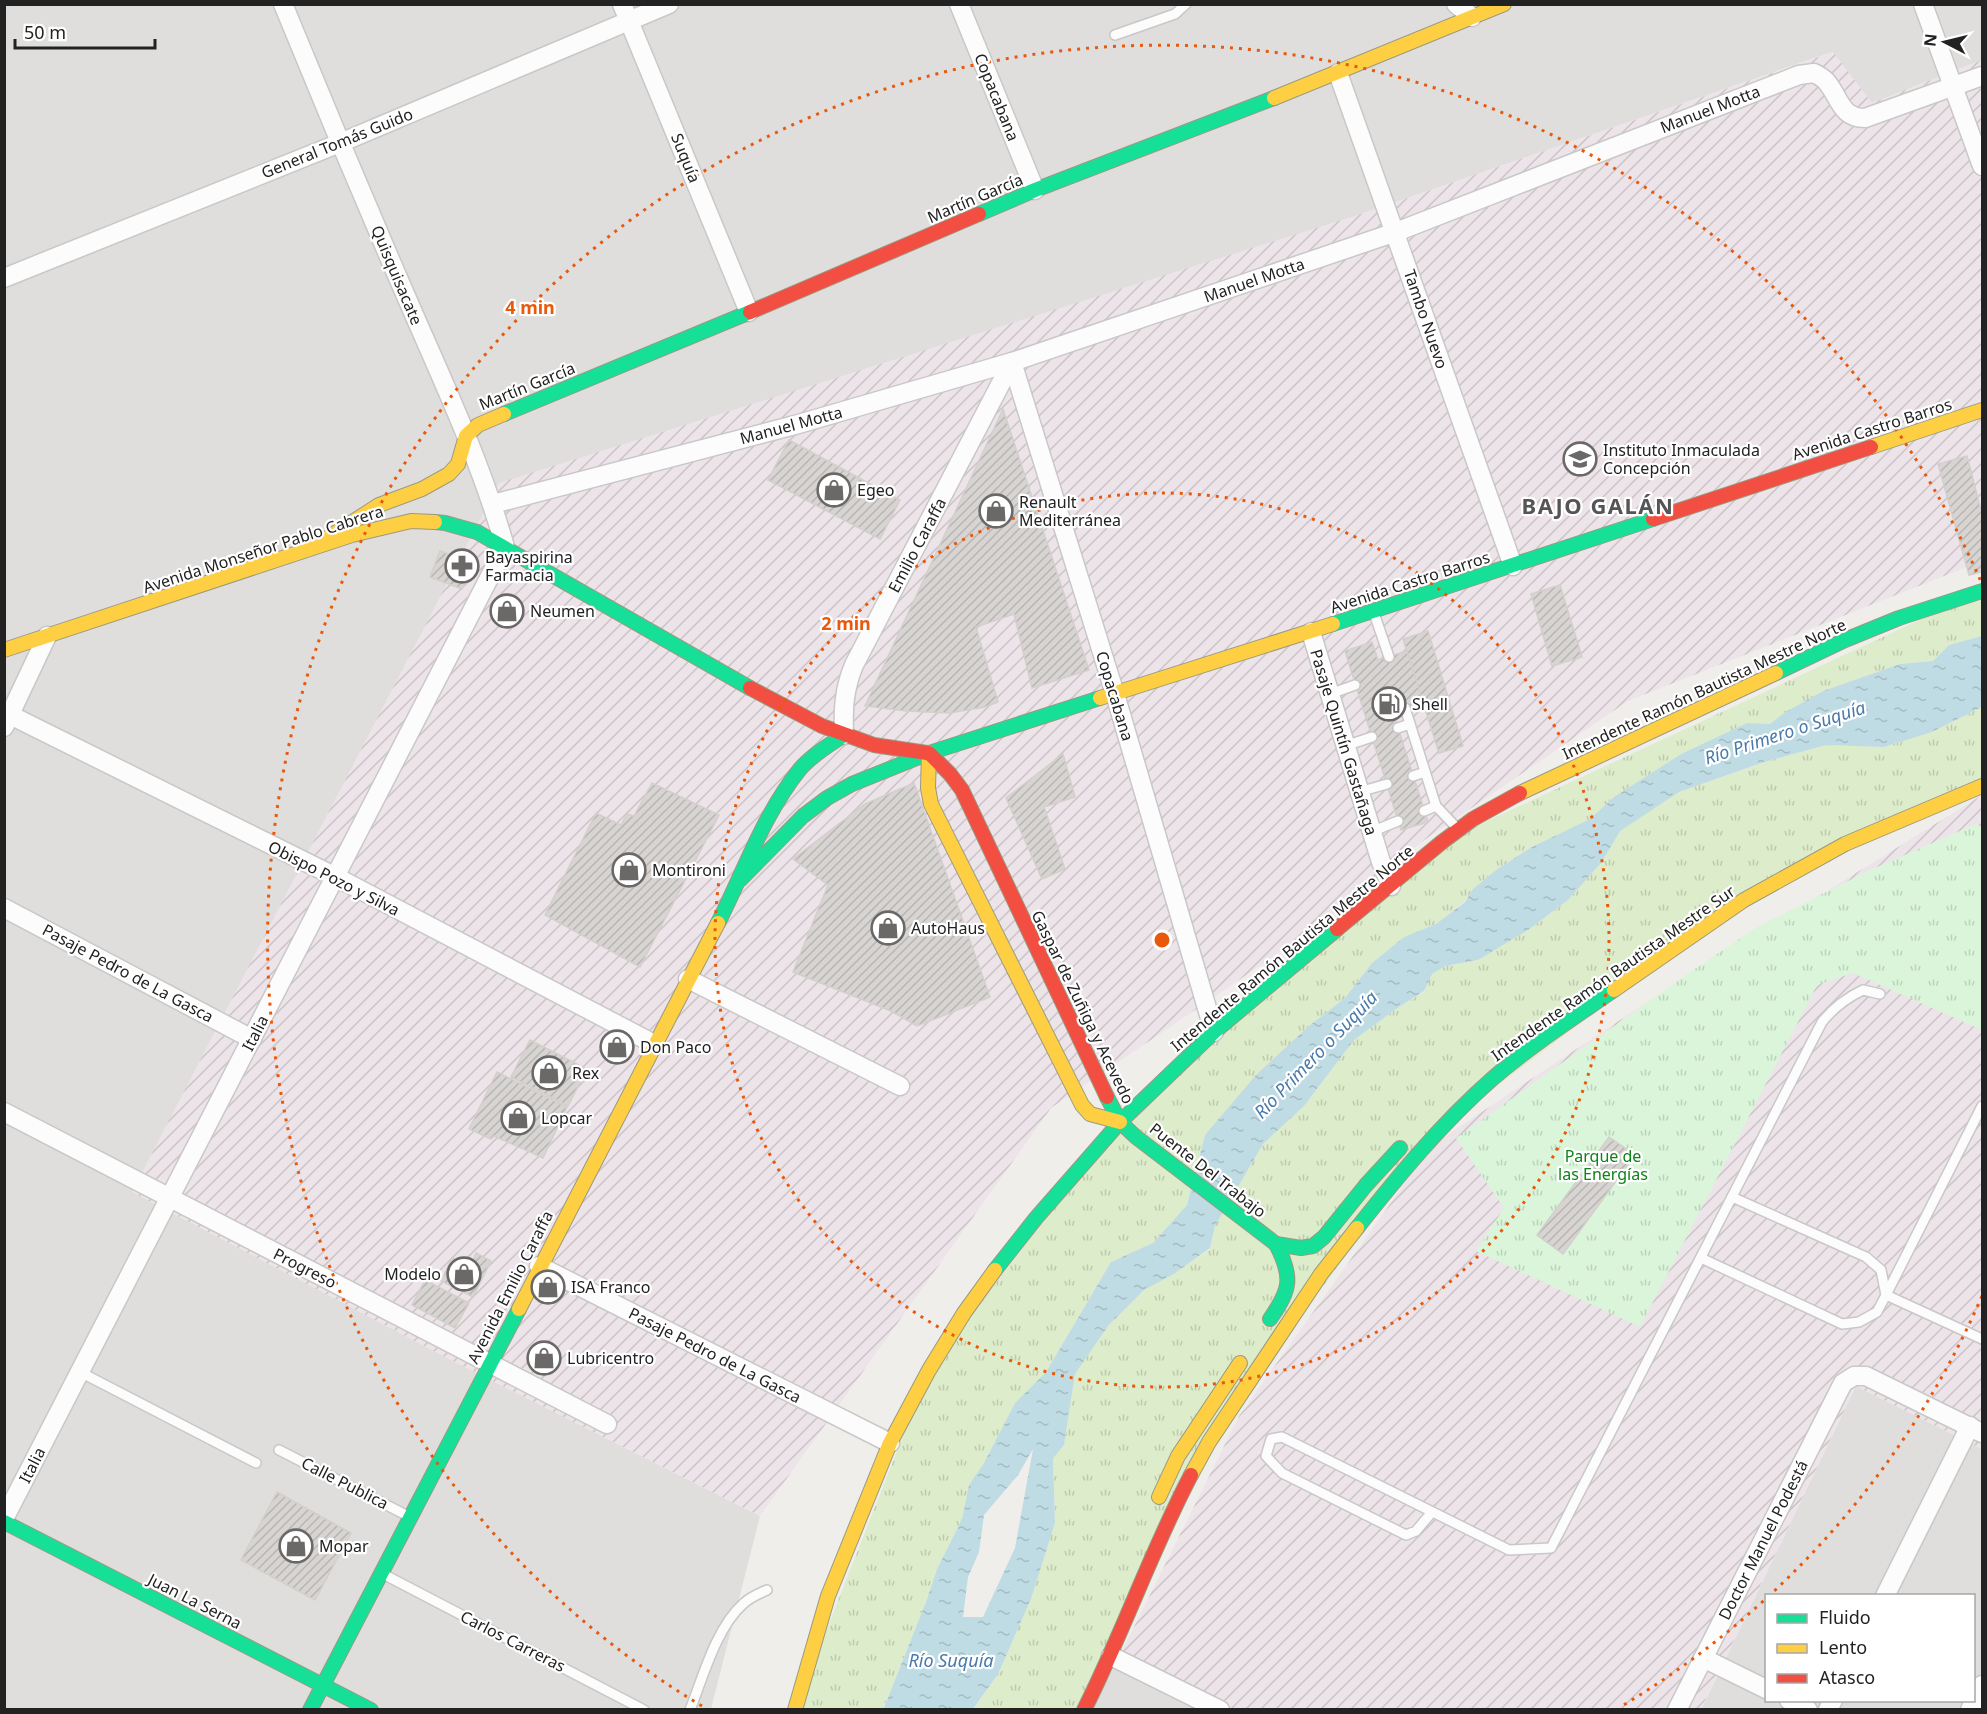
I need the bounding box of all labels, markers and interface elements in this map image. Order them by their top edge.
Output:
scale bar [15,12,154,50]
north arrow [1915,12,1975,72]
text: 50 m [24,20,66,44]
text: N [1918,32,1942,48]
street label: Copacabana [969,50,1025,144]
street label: Manuel Motta [1657,80,1763,138]
street label: General Tomás Guido [258,103,416,183]
street label: Suquía [666,130,706,186]
street label: Martín García [924,168,1026,228]
street label: Quisquisacate [366,222,428,328]
street label: Manuel Motta [1201,252,1307,308]
street label: Tambo Nuevo [1399,266,1453,372]
text: 4 min [505,295,555,319]
street label: Martín García [476,357,578,415]
street label: Avenida Castro Barros [1789,393,1955,465]
street label: Manuel Motta [737,401,845,449]
place label: Instituto Inmaculada Concepción [1603,439,1760,479]
school or university icon: Instituto Inmaculada Concepción [1562,441,1598,477]
shop icon: Egeo [816,472,852,508]
place label: Egeo [857,479,894,501]
district label: BAJO GALÁN [1522,490,1674,520]
place label: Renault Mediterránea [1019,491,1121,531]
shop icon: Renault Mediterránea [978,493,1014,529]
street label: Emilio Caraffa [883,494,951,596]
street label: Avenida Monseñor Pablo Cabrera [140,500,386,598]
place label: Bayaspirina Farmacia [485,546,573,586]
street label: Avenida Castro Barros [1327,546,1493,618]
pharmacy icon: Bayaspirina Farmacia [444,548,480,584]
shop icon: Neumen [489,593,525,629]
place label: Neumen [530,600,595,622]
text: 2 min [821,611,871,635]
street label: Intendente Ramón Bautista Mestre Norte [1559,613,1849,765]
street label: Pasaje Quintín Gastañaga [1305,646,1383,838]
street label: Copacabana [1091,648,1139,744]
fuel station icon: Shell [1371,686,1407,722]
place label: Shell [1412,693,1448,715]
water label: Río Primero o Suquía [1701,695,1868,769]
street label: Obispo Pozo y Silva [264,835,404,921]
street label: Intendente Ramón Bautista Mestre Norte [1166,840,1418,1056]
shop icon: Montironi [611,852,647,888]
place label: Montironi [652,859,726,881]
street label: Intendente Ramón Bautista Mestre Sur [1487,880,1740,1066]
street label: Gaspar de Zuñiga y Acevedo [1027,907,1139,1107]
shop icon: AutoHaus [870,910,906,946]
place label: AutoHaus [911,917,985,939]
street label: Pasaje Pedro de La Gasca [39,919,217,1027]
centre of rings [1152,930,1172,950]
water label: Río Primero o Suquía [1248,985,1382,1123]
street label: Italia [237,1011,273,1055]
shop icon: Don Paco [599,1029,635,1065]
place label: Don Paco [640,1036,711,1058]
shop icon: Rex [531,1055,567,1091]
place label: Rex [572,1062,600,1084]
shop icon: Lopcar [500,1100,536,1136]
place label: Lopcar [541,1107,593,1129]
street label: Puente Del Trabajo [1145,1117,1271,1223]
park label: Parque de las Energías [1558,1145,1648,1185]
street label: Avenida Emilio Caraffa [462,1207,558,1367]
street label: Progreso [270,1243,340,1293]
shop icon: Modelo [446,1256,482,1292]
place label: Modelo [384,1263,441,1285]
shop icon: ISA Franco [530,1269,566,1305]
place label: ISA Franco [571,1276,650,1298]
street label: Pasaje Pedro de La Gasca [625,1302,805,1408]
shop icon: Lubricentro [526,1340,562,1376]
place label: Lubricentro [567,1347,654,1369]
street label: Italia [14,1443,50,1487]
street label: Calle Publica [298,1452,392,1514]
street label: Doctor Manuel Podestá [1713,1456,1813,1624]
shop icon: Mopar [278,1528,314,1564]
place label: Mopar [319,1535,369,1557]
street label: Juan La Serna [143,1567,245,1634]
legend [1765,1594,1975,1702]
street label: Carlos Carreras [457,1605,569,1677]
text: Fluido [1819,1605,1871,1629]
text: Lento [1819,1635,1867,1659]
water label: Río Suquía [909,1648,994,1672]
text: Atasco [1819,1665,1875,1689]

